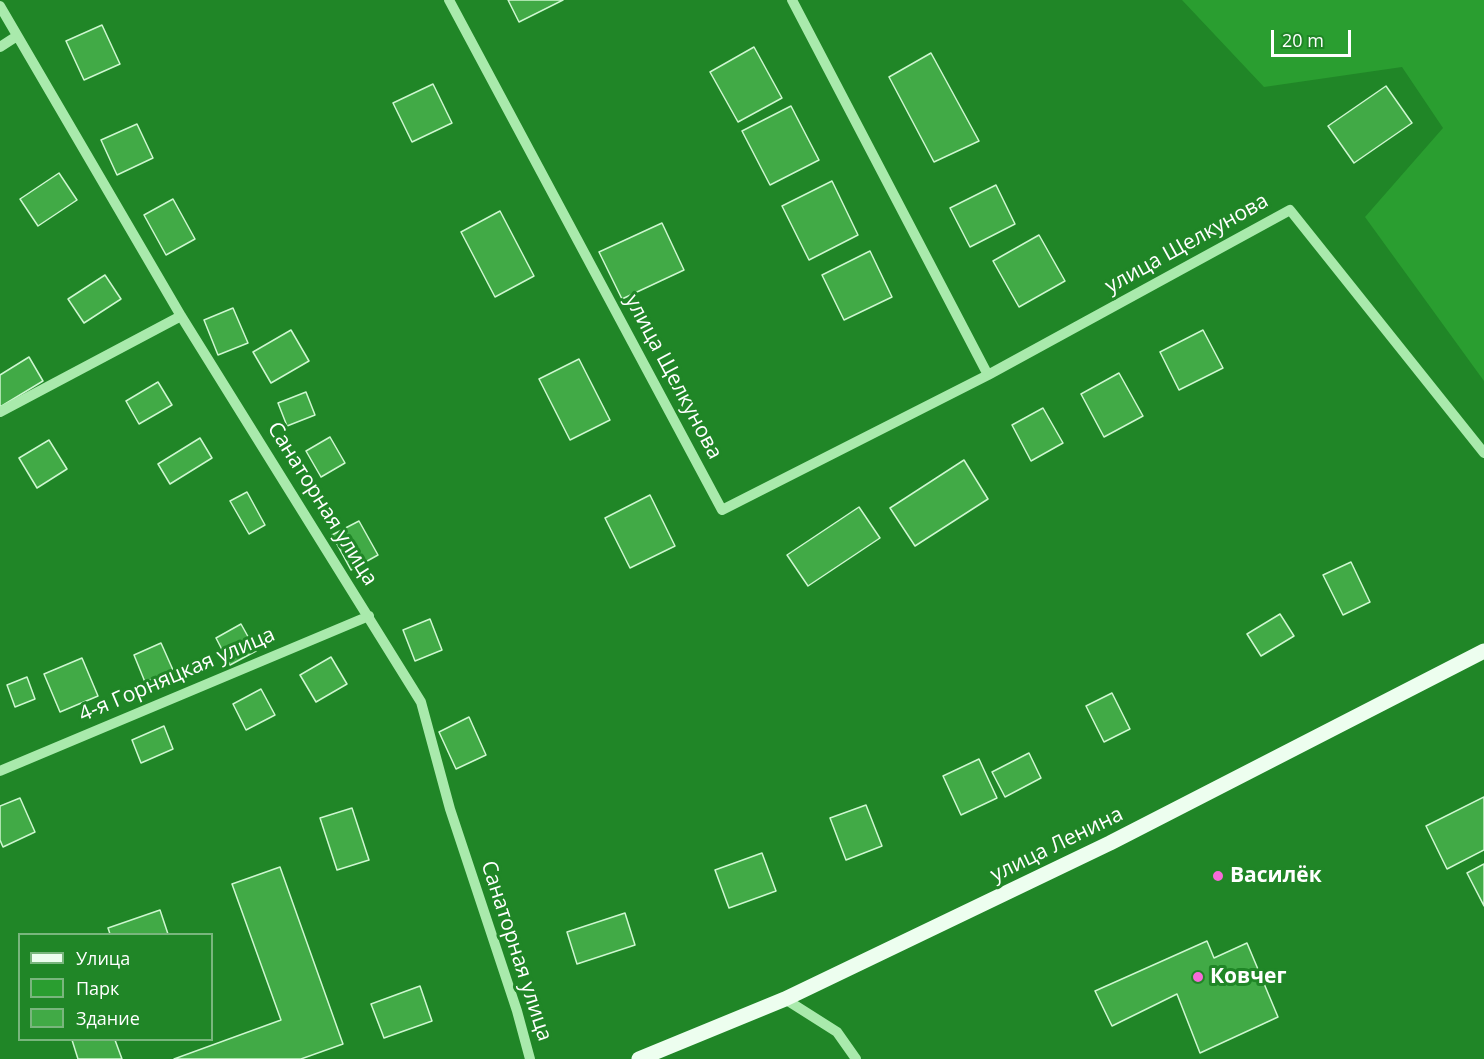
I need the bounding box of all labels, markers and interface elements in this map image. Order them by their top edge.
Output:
scale bar [1274,18,1354,56]
text: 20 m [1282,28,1324,52]
street label: улица Щелкунова [1101,189,1273,299]
street label: улица Щелкунова [619,290,727,464]
street label: Санаторная улица [262,418,382,590]
street label: 4-я Горняцкая улица [75,622,279,728]
street label: улица Ленина [987,802,1127,888]
street label: Санаторная улица [475,858,557,1044]
place label: Василёк [1230,863,1322,889]
marker: Василёк [1211,869,1225,883]
legend [18,933,213,1041]
text: Улица [76,946,130,970]
place label: Ковчег [1210,964,1287,990]
marker: Ковчег [1191,970,1205,984]
text: Парк [76,976,119,1000]
text: Здание [76,1006,140,1030]

